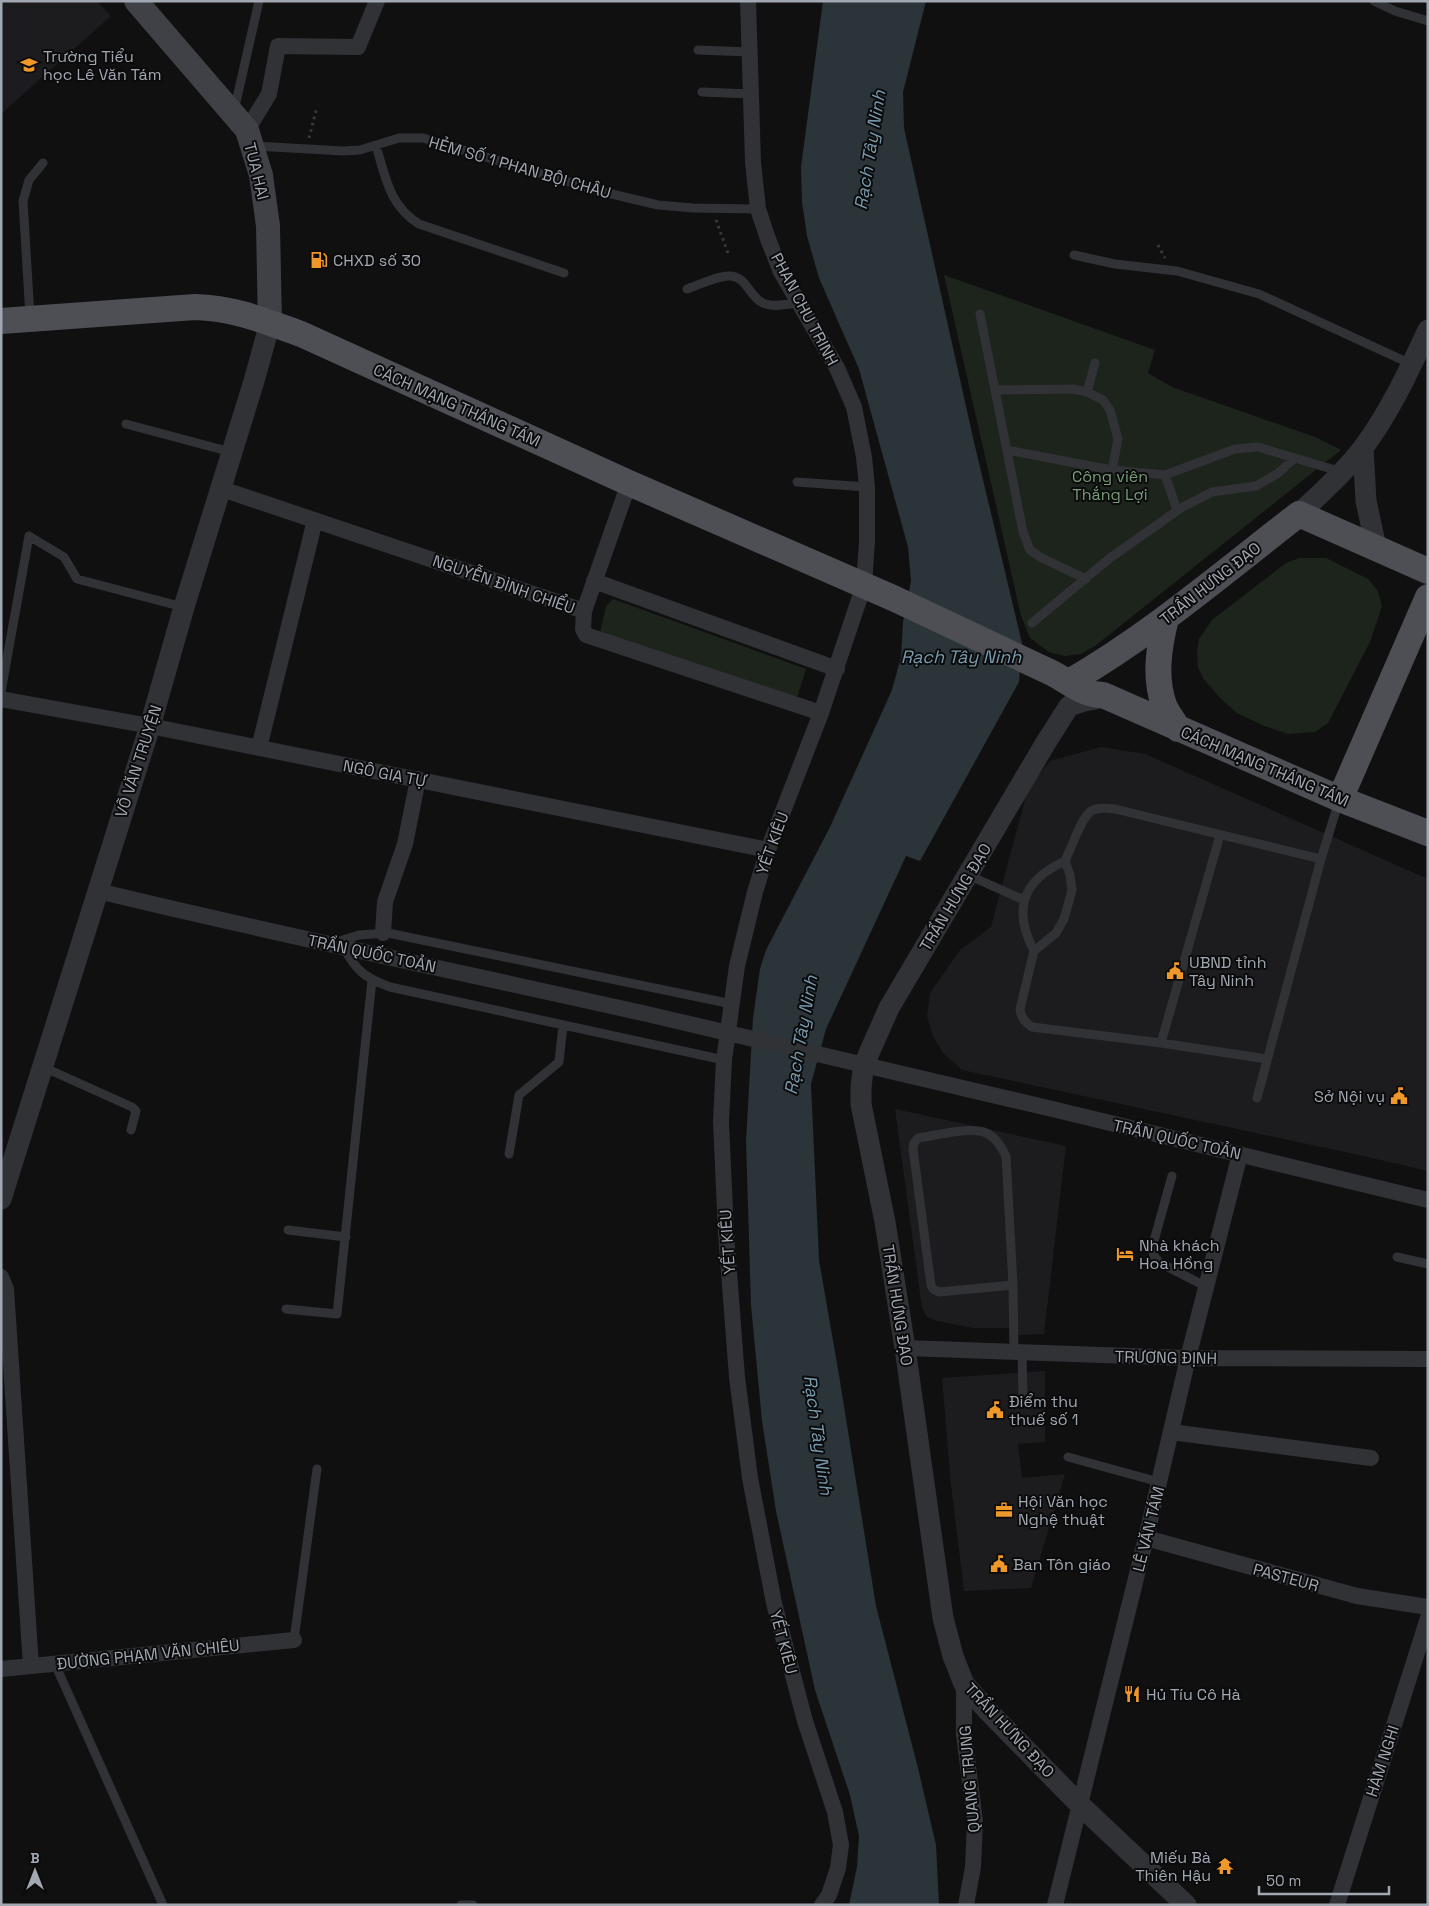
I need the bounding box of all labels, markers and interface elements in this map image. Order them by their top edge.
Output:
place label: Trường Tiểu học Lê Văn Tám [43,46,161,85]
school or university icon: Trường Tiểu học Lê Văn Tám [19,55,39,75]
water label: Rạch Tây Ninh [849,88,890,211]
street label: HẺM SỐ 1 PHAN BỘI CHÂU [426,131,613,204]
street label: TUA HAI [239,140,274,202]
street label: PHAN CHU TRINH [766,249,843,369]
fuel station icon: CHXD số 30 [309,250,329,270]
place label: CHXD số 30 [333,250,421,271]
street label: CÁCH MẠNG THÁNG TÁM [370,359,544,452]
park label: Công viên Thắng Lợi [1072,466,1148,505]
street label: TRẦN HƯNG ĐẠO [1156,537,1265,629]
street label: NGUYỄN ĐÌNH CHIỂU [430,549,578,619]
water label: Rạch Tây Ninh [901,645,1022,668]
street label: VÕ VĂN TRUYỆN [110,702,167,820]
street label: CÁCH MẠNG THÁNG TÁM [1177,721,1352,811]
street label: NGÔ GIA TỰ [341,755,429,792]
street label: YẾT KIÊU [751,809,793,877]
street label: TRẦN HƯNG ĐẠO [915,839,996,955]
street label: TRẦN QUỐC TOẢN [306,930,438,977]
place label: UBND tỉnh Tây Ninh [1189,952,1266,991]
public building icon: UBND tỉnh Tây Ninh [1165,961,1185,981]
water label: Rạch Tây Ninh [779,973,822,1096]
place label: Sở Nội vụ [1314,1086,1385,1107]
public building icon: Sở Nội vụ [1389,1086,1409,1106]
street label: TRẦN QUỐC TOẢN [1111,1115,1243,1164]
street label: YẾT KIÊU [715,1209,740,1275]
place label: Nhà khách Hoa Hồng [1139,1235,1220,1274]
street label: TRẦN HƯNG ĐẠO [878,1243,917,1367]
hotel icon: Nhà khách Hoa Hồng [1115,1244,1135,1264]
street label: TRƯƠNG ĐỊNH [1115,1346,1217,1369]
water label: Rạch Tây Ninh [799,1374,838,1497]
place label: Điểm thu thuế số 1 [1009,1391,1079,1430]
public building icon: Điểm thu thuế số 1 [985,1400,1005,1420]
street label: LÊ VĂN TÁM [1128,1484,1169,1574]
place label: Hội Văn học Nghệ thuật [1018,1491,1108,1530]
office icon: Hội Văn học Nghệ thuật [994,1500,1014,1520]
public building icon: Ban Tôn giáo [989,1554,1009,1574]
place label: Ban Tôn giáo [1013,1554,1111,1575]
street label: PASTEUR [1251,1559,1321,1596]
street label: YẾT KIÊU [765,1608,802,1676]
street label: ĐƯỜNG PHẠM VĂN CHIÊU [56,1634,241,1675]
street label: TRẦN HƯNG ĐẠO [960,1678,1059,1782]
restaurant icon: Hủ Tíu Cô Hà [1122,1684,1142,1704]
place label: Hủ Tíu Cô Hà [1146,1684,1241,1705]
street label: HÀM NGHI [1361,1723,1404,1800]
street label: QUANG TRUNG [954,1725,985,1833]
north arrow [10,1846,60,1896]
place label: Miếu Bà Thiên Hậu [1135,1847,1211,1886]
text: B [30,1849,40,1867]
temple icon: Miếu Bà Thiên Hậu [1215,1856,1235,1876]
scale bar [1259,1864,1389,1896]
text: 50 m [1266,1871,1301,1890]

